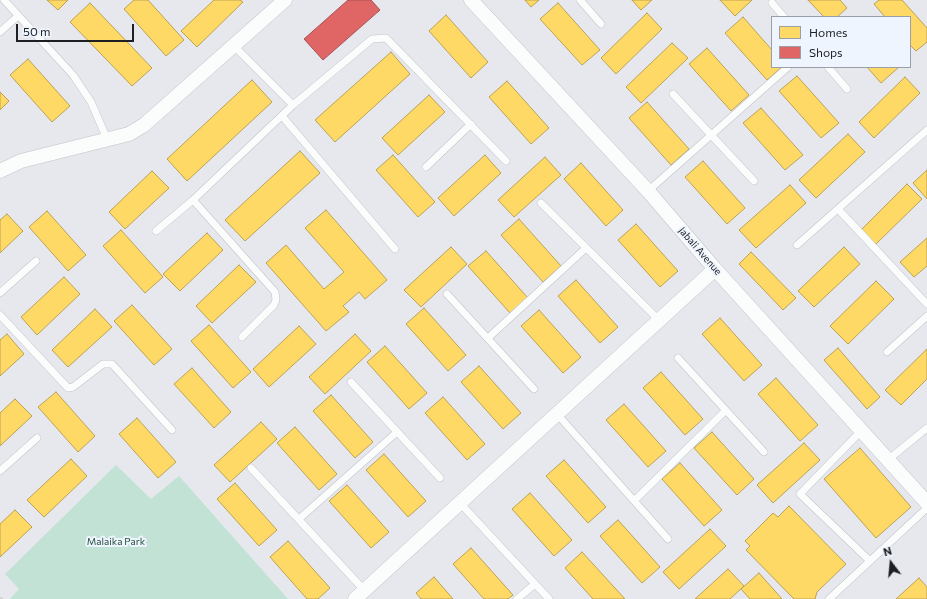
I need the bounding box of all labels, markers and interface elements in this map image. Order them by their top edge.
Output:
scale bar [18,16,136,42]
legend [771,16,911,68]
text: 50 m [23,24,51,38]
text: Homes [809,25,847,39]
text: Shops [809,45,843,59]
street label: Jabali Avenue [676,225,724,277]
park label: Malaika Park [87,536,145,548]
north arrow [871,543,911,583]
text: N [882,544,893,558]

